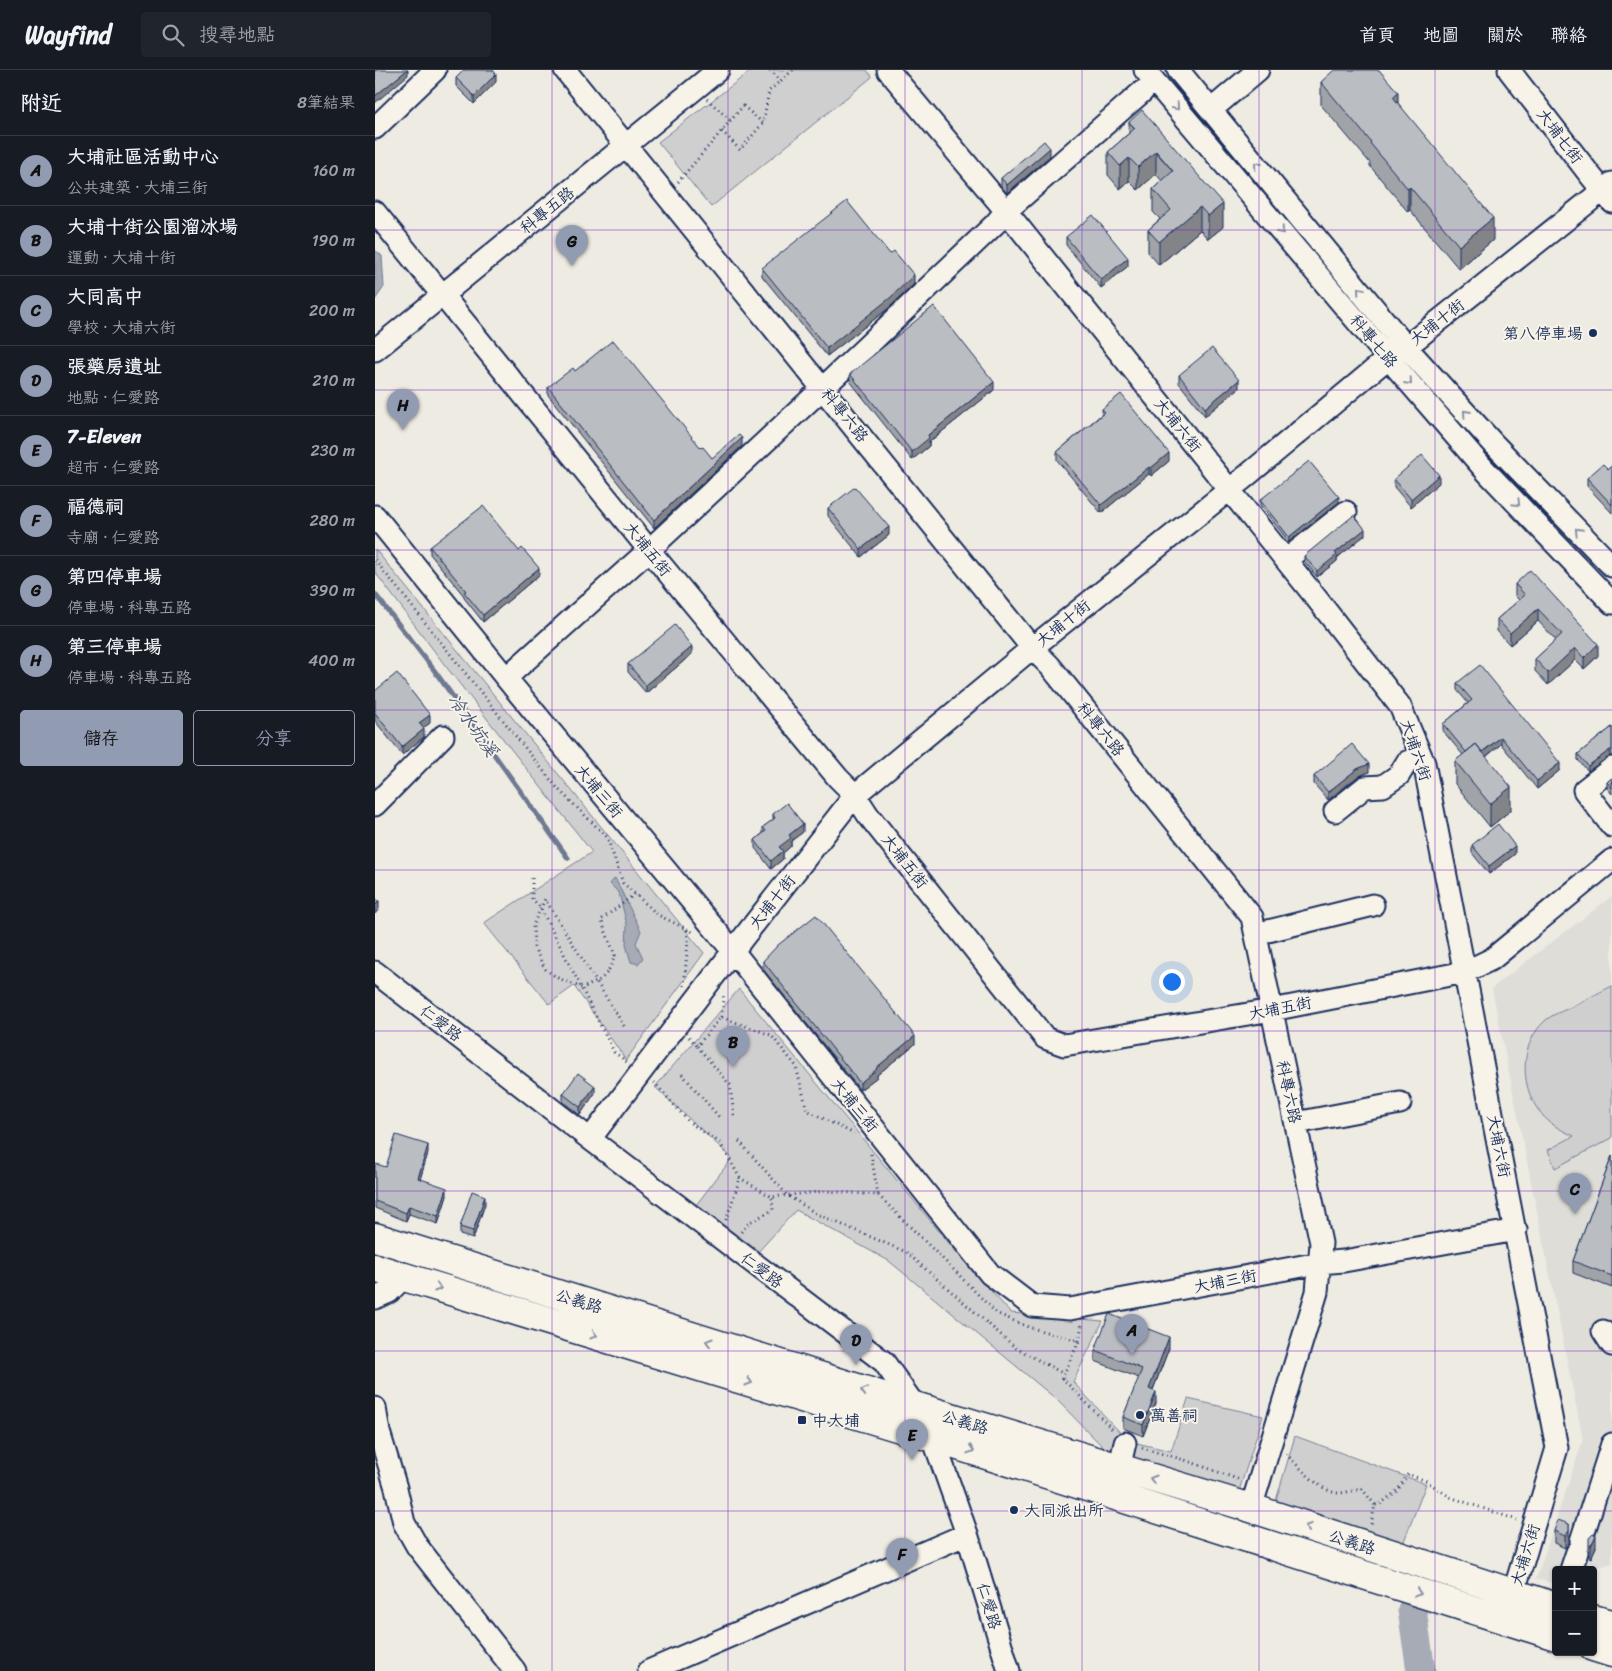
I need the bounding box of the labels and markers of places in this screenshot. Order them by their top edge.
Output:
pin: G [556,225,588,266]
place label: 第八停車場 [1503,319,1583,348]
marker: 第八停車場 [1587,327,1599,339]
pin: H [387,389,419,430]
pin: B [717,1026,749,1067]
pin: C [1559,1173,1591,1214]
pin: A [1116,1314,1148,1355]
pin: D [840,1324,872,1365]
place label: 萬善祠 [1150,1401,1198,1430]
place label: 中大埔 [812,1406,860,1435]
marker: 萬善祠 [1134,1409,1146,1421]
marker: 中大埔 [796,1414,808,1426]
pin: E [896,1419,928,1460]
place label: 大同派出所 [1024,1496,1104,1525]
marker: 大同派出所 [1008,1504,1020,1516]
pin: F [886,1538,918,1579]

